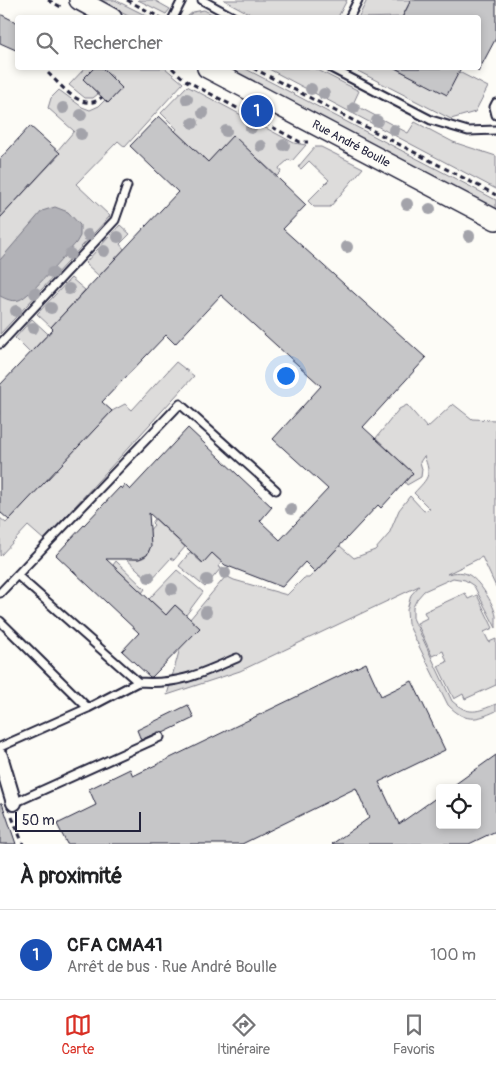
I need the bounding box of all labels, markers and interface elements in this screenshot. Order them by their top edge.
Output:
search box [15,15,481,70]
icon: search [33,29,61,57]
text: Rechercher [73,31,163,55]
pin: 1 [241,92,273,130]
street label: Rue André Boulle [309,117,393,171]
your location [273,363,299,389]
map controls [436,784,481,829]
button: locate [436,784,481,829]
scale bar [15,809,141,832]
text: 50 m [22,812,55,829]
text: À proximité [20,863,123,890]
text: CFA CMA41 [67,933,163,957]
text: 1 [33,945,39,965]
text: 100 m [430,945,476,965]
text: Arrêt de bus · Rue André Boulle [67,957,277,977]
tab: Carte [61,1011,94,1058]
tab: Itinéraire [217,1011,270,1058]
tab: Favoris [393,1011,435,1058]

